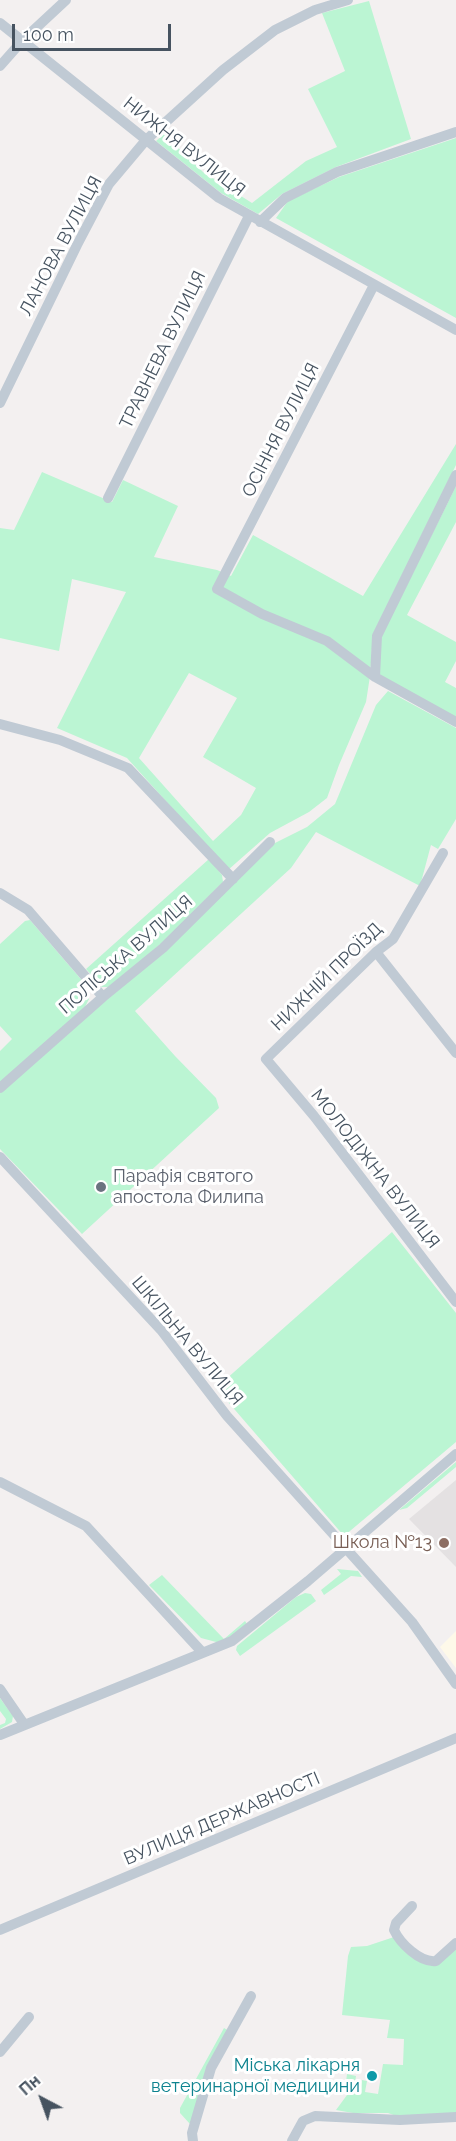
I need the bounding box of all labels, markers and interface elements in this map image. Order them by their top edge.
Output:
scale bar [15,12,174,50]
text: 100 m [23,24,74,45]
street label: НИЖНЯ ВУЛИЦЯ [119,93,249,201]
street label: ЛАНОВА ВУЛИЦЯ [15,172,107,320]
street label: ТРАВНЕВА ВУЛИЦЯ [115,268,211,432]
street label: ОСІННЯ ВУЛИЦЯ [238,359,324,501]
street label: ПОЛІСЬКА ВУЛИЦЯ [55,891,197,1019]
street label: НИЖНІЙ ПРОЇЗД [267,919,387,1035]
street label: МОЛОДІЖНА ВУЛИЦЯ [306,1085,444,1253]
place label: Парафія святого апостола Филипа [113,1166,264,1208]
marker: Парафія святого апостола Филипа [94,1180,108,1194]
street label: ШКІЛЬНА ВУЛИЦЯ [127,1272,247,1410]
place label: Школа №13 [333,1532,432,1554]
marker: Школа №13 [437,1536,451,1550]
street label: ВУЛИЦЯ ДЕРЖАВНОСТІ [121,1768,323,1870]
place label: Міська лікарня ветеринарної медицини [151,2055,360,2098]
north arrow [12,2069,72,2129]
marker: Міська лікарня ветеринарної медицини [365,2069,379,2083]
text: Пн [16,2071,44,2099]

